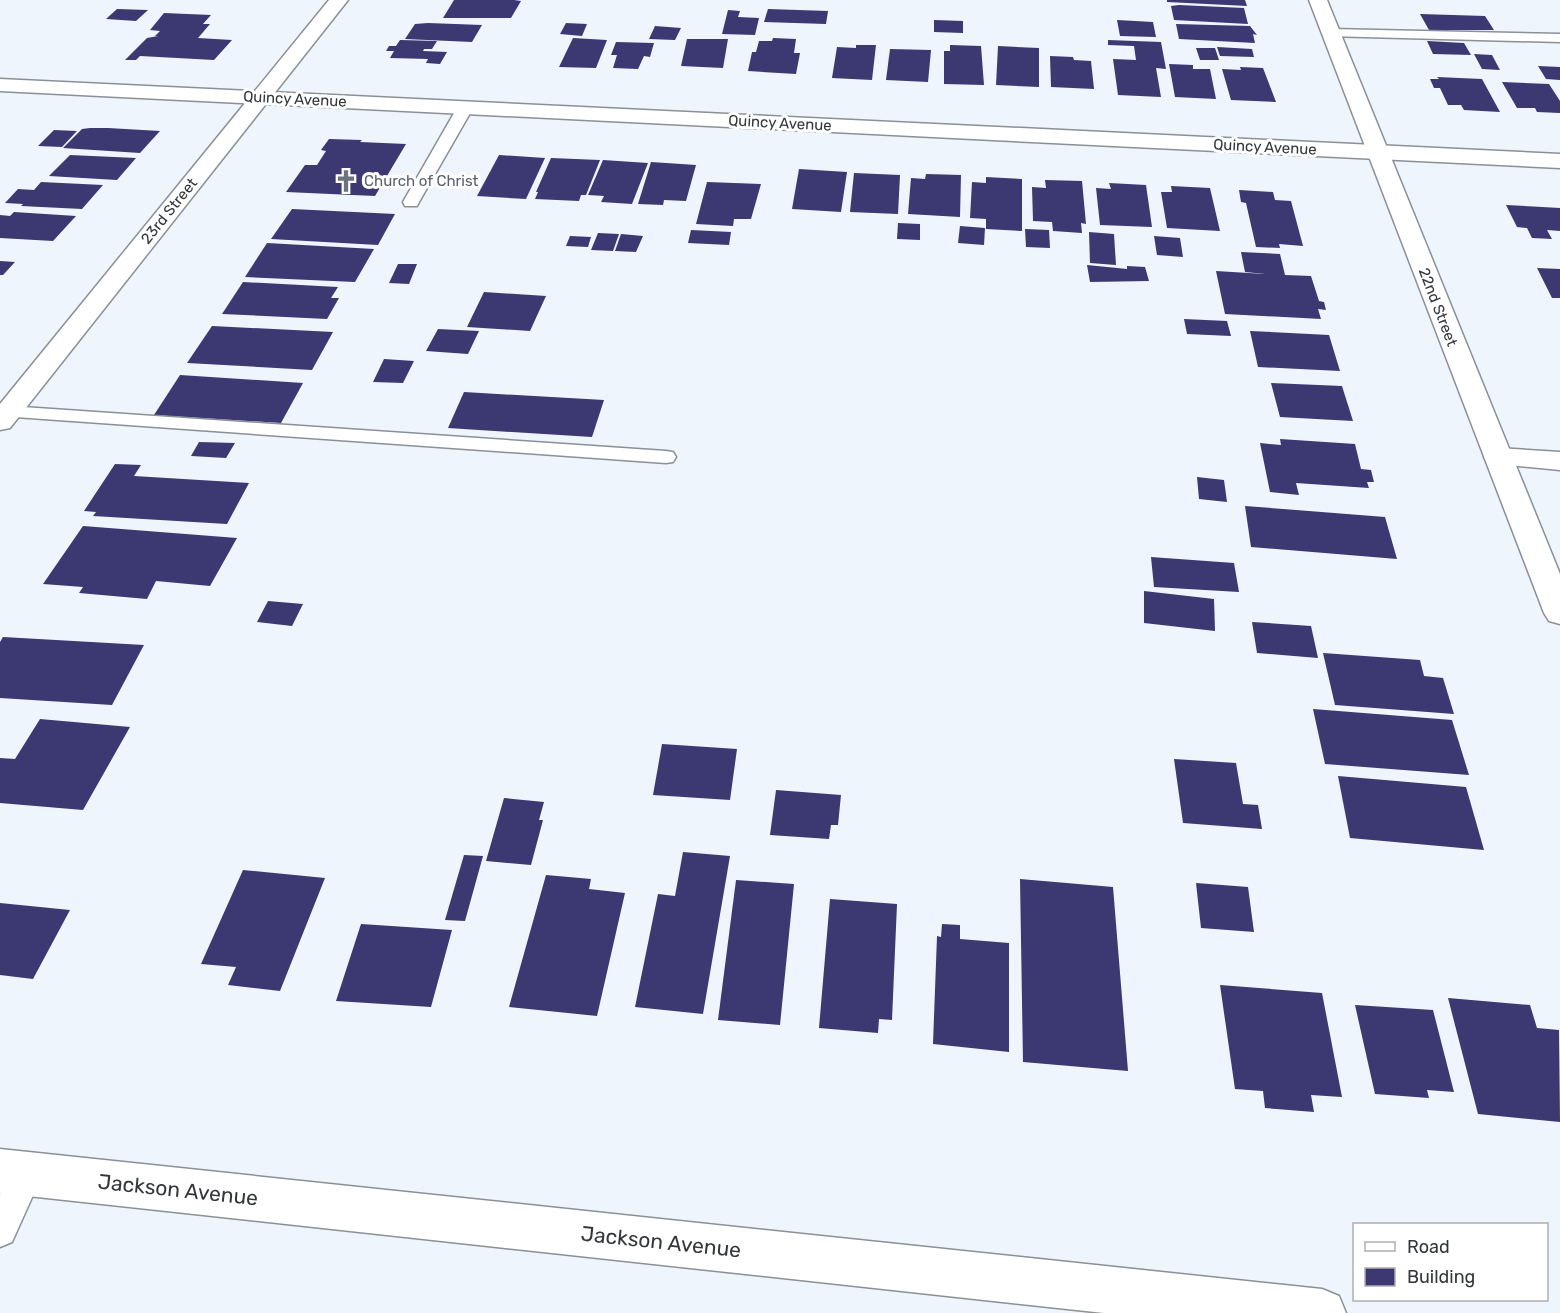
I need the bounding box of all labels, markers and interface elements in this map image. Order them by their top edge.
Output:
street label: Quincy Avenue [243,87,347,111]
street label: Quincy Avenue [728,111,832,135]
street label: Quincy Avenue [1213,135,1317,159]
church icon: Church of Christ [333,168,359,194]
place label: Church of Christ [364,172,479,190]
street label: 23rd Street [137,174,201,247]
street label: 22nd Street [1415,265,1461,349]
street label: Jackson Avenue [97,1169,259,1210]
street label: Jackson Avenue [580,1221,742,1262]
legend [1353,1223,1548,1301]
text: Road [1407,1236,1450,1258]
text: Building [1407,1266,1475,1288]

